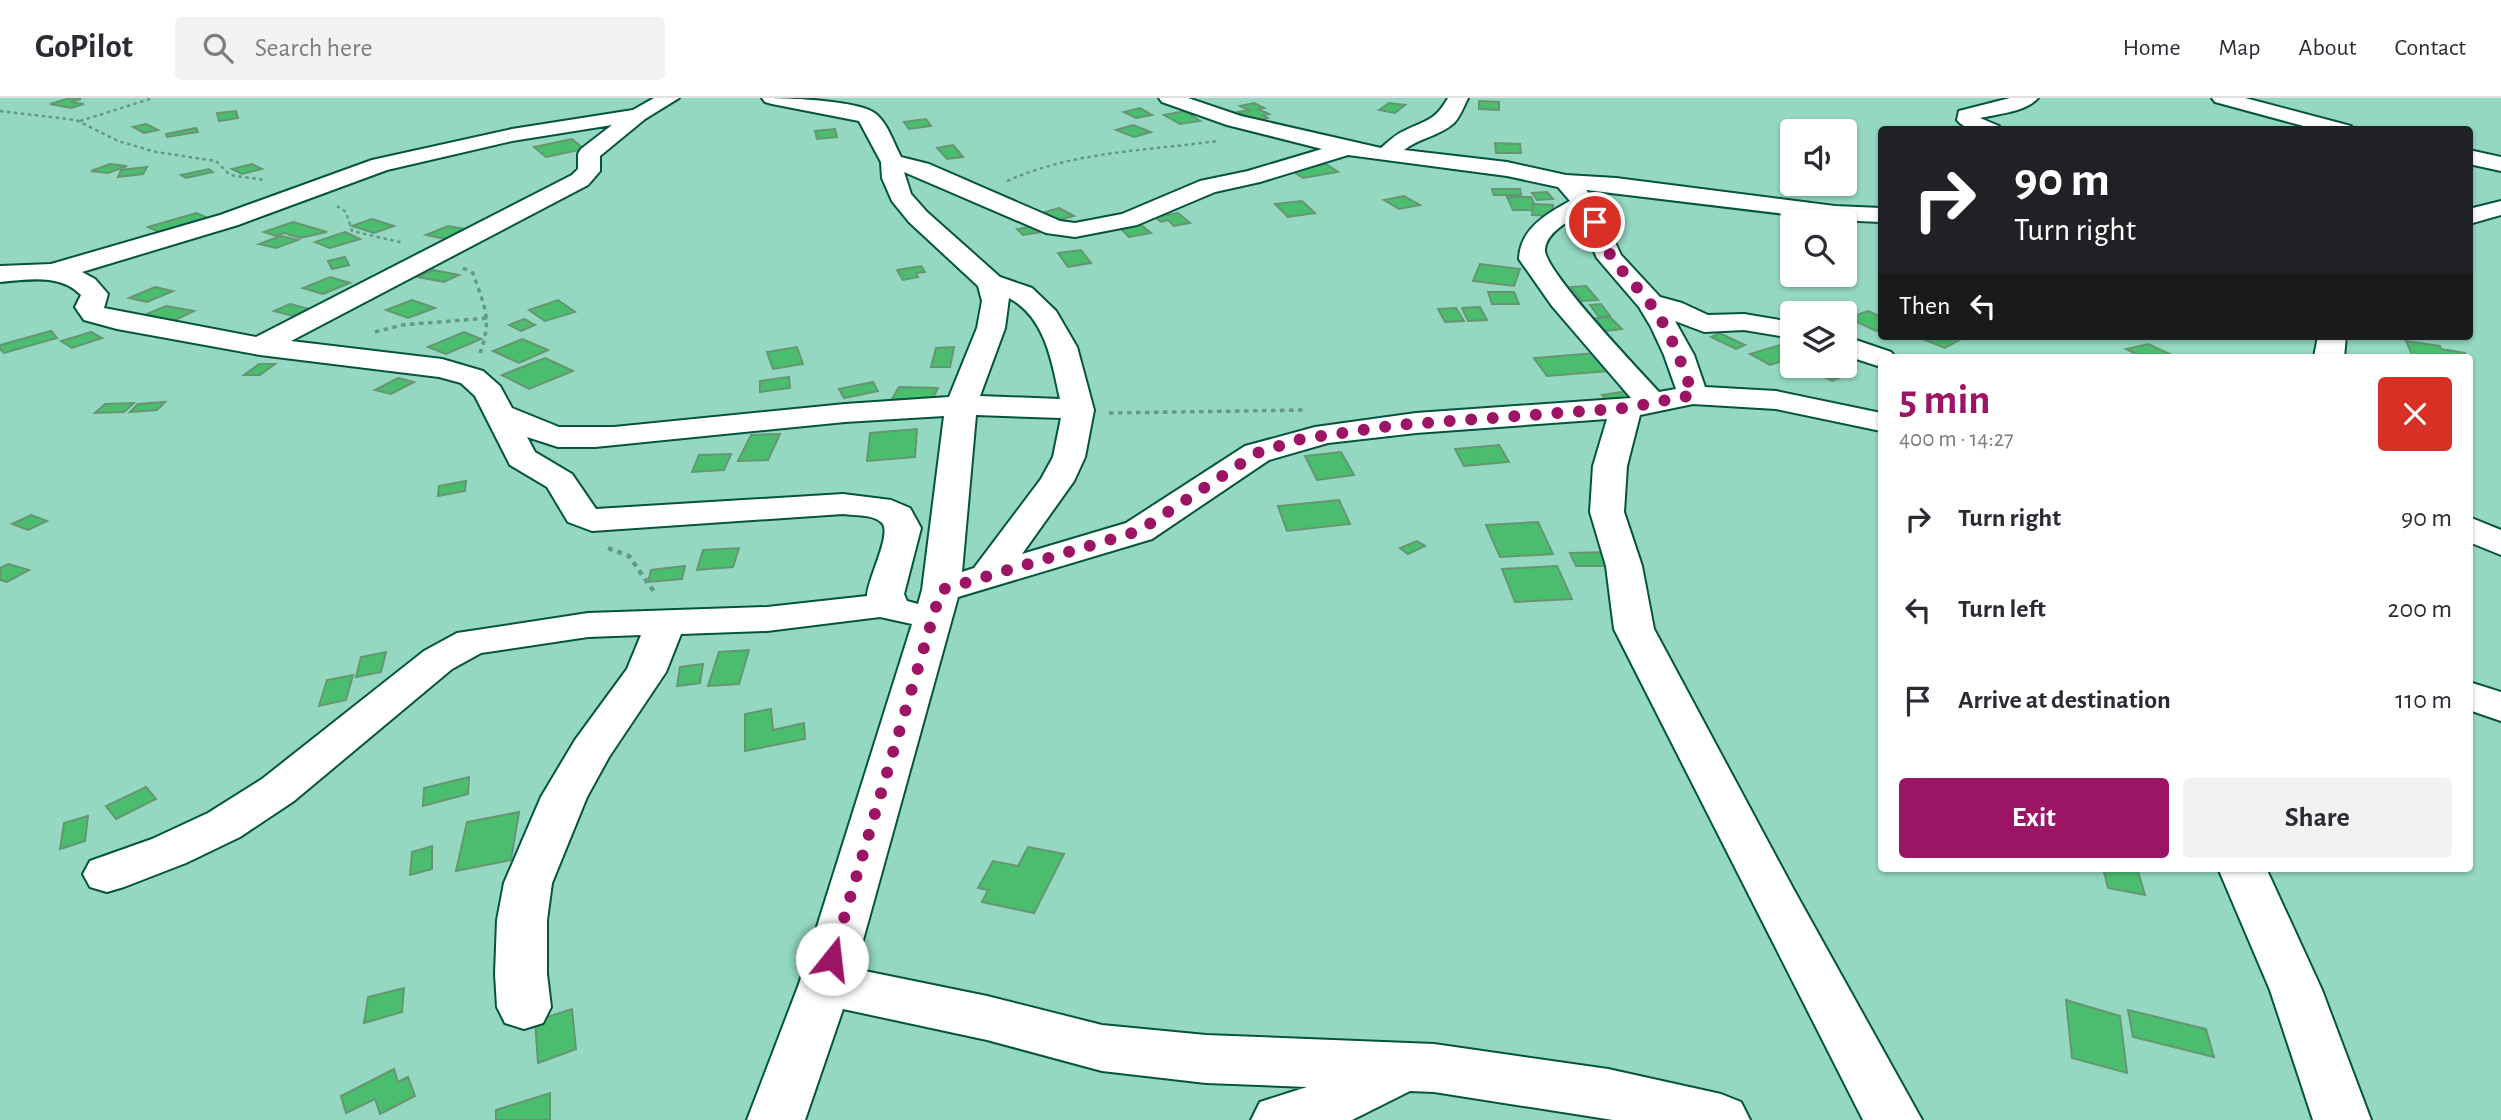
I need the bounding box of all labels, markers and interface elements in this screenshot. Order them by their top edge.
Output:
search box [175,17,665,80]
icon: search [199,29,237,67]
text: GoPilot [35,31,133,64]
text: Search here [255,35,372,61]
text: Home [2123,36,2181,60]
text: Map [2219,36,2261,60]
text: About [2299,36,2356,60]
text: Contact [2394,36,2466,60]
map controls [1780,119,1857,378]
button: sound [1780,119,1857,196]
icon: right [1899,154,1990,245]
text: 90 m [2014,156,2110,205]
pin [1565,192,1625,252]
icon: arrive [1576,203,1614,241]
button: search [1780,210,1857,287]
text: Turn right [2014,214,2136,246]
icon: left [1964,287,2002,325]
text: Then [1899,293,1950,319]
button: layers [1780,301,1857,378]
button: close [2378,377,2452,451]
text: 5 min [1899,379,1991,421]
text: 400 m · 14:27 [1899,428,2014,451]
icon: right [1899,500,1937,538]
text: Turn right [1958,505,2061,531]
text: 90 m [2401,505,2452,531]
icon: left [1899,591,1937,629]
text: Turn left [1958,596,2046,622]
text: 200 m [2388,596,2452,622]
icon: arrive [1899,682,1937,720]
text: Arrive at destination [1958,687,2171,713]
text: 110 m [2395,687,2452,713]
button: Exit [1899,778,2169,858]
button: Share [2183,778,2452,858]
position arrow [795,922,869,996]

